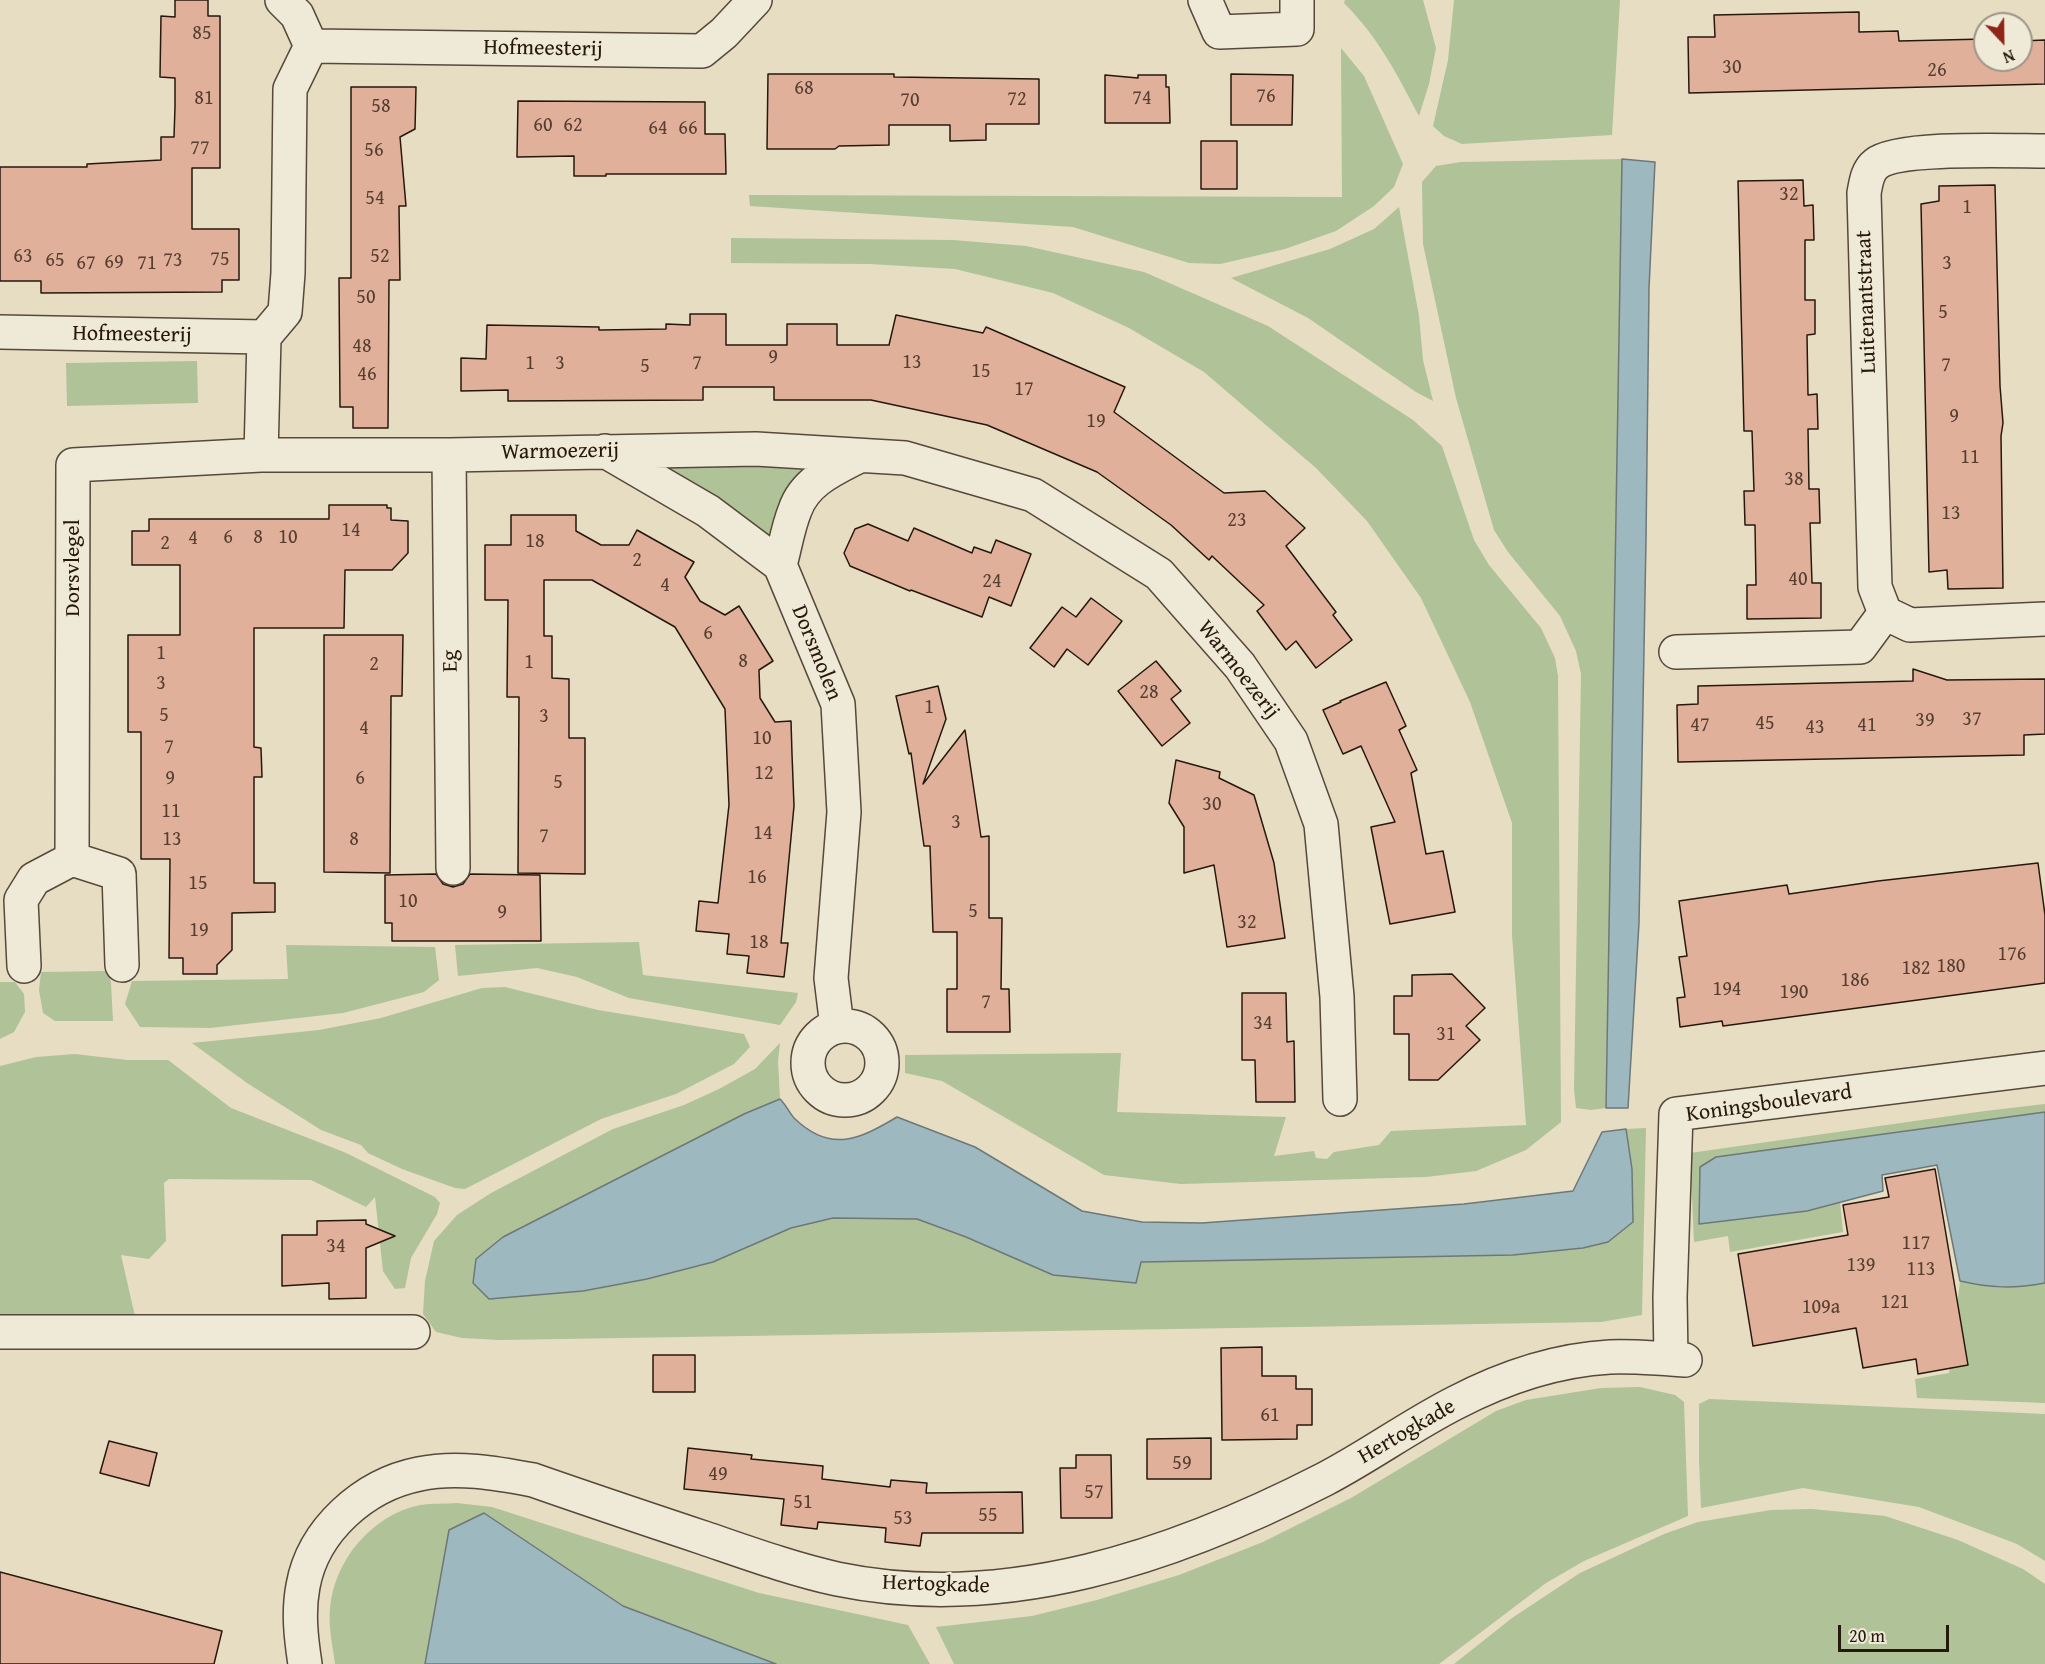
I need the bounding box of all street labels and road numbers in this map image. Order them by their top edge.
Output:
street label: Hofmeesterij [483,35,603,63]
street label: Luitenantstraat [1851,230,1883,374]
street label: Hofmeesterij [72,321,192,349]
street label: Warmoezerij [501,438,619,466]
street label: Dorsvlegel [60,519,86,617]
street label: Dorsmolen [785,601,847,705]
street label: Warmoezerij [1191,615,1285,725]
street label: Eg [438,650,464,672]
street label: Koningsboulevard [1684,1079,1854,1129]
street label: Hertogkade [1354,1394,1460,1470]
street label: Hertogkade [882,1570,990,1600]

